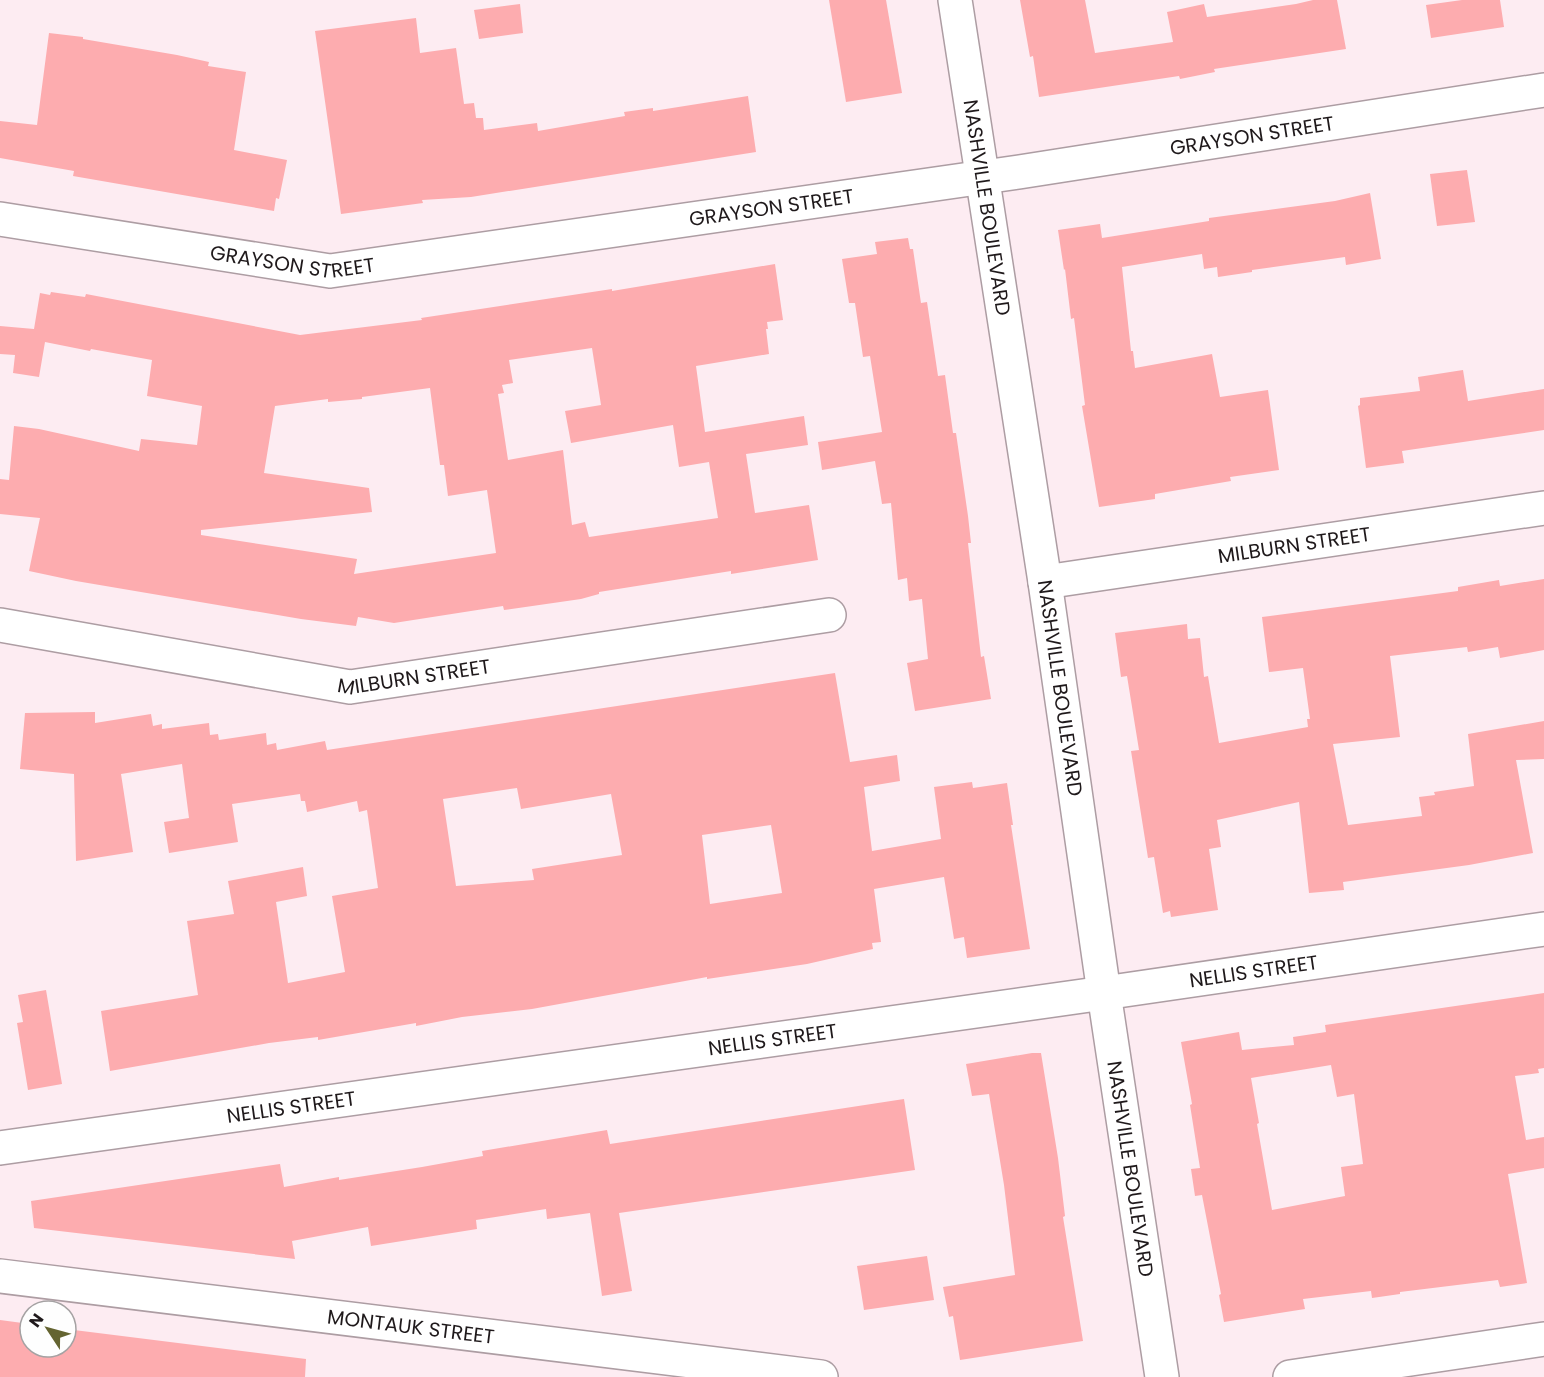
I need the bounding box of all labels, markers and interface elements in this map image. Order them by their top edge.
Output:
street label: NASHVILLE BOULEVARD [957,98,1018,318]
street label: GRAYSON STREET [1168,109,1336,162]
street label: GRAYSON STREET [687,182,856,233]
street label: GRAYSON STREET [208,238,377,285]
street label: MILBURN STREET [1216,520,1373,570]
street label: NASHVILLE BOULEVARD [1031,578,1090,798]
street label: MILBURN STREET [335,652,492,702]
street label: NELLIS STREET [1187,948,1320,994]
street label: NELLIS STREET [706,1017,839,1062]
street label: NASHVILLE BOULEVARD [1100,1059,1161,1279]
street label: NELLIS STREET [225,1084,357,1130]
north arrow [18,1299,78,1359]
street label: MONTAUK STREET [326,1302,496,1351]
text: N [23,1309,49,1332]

